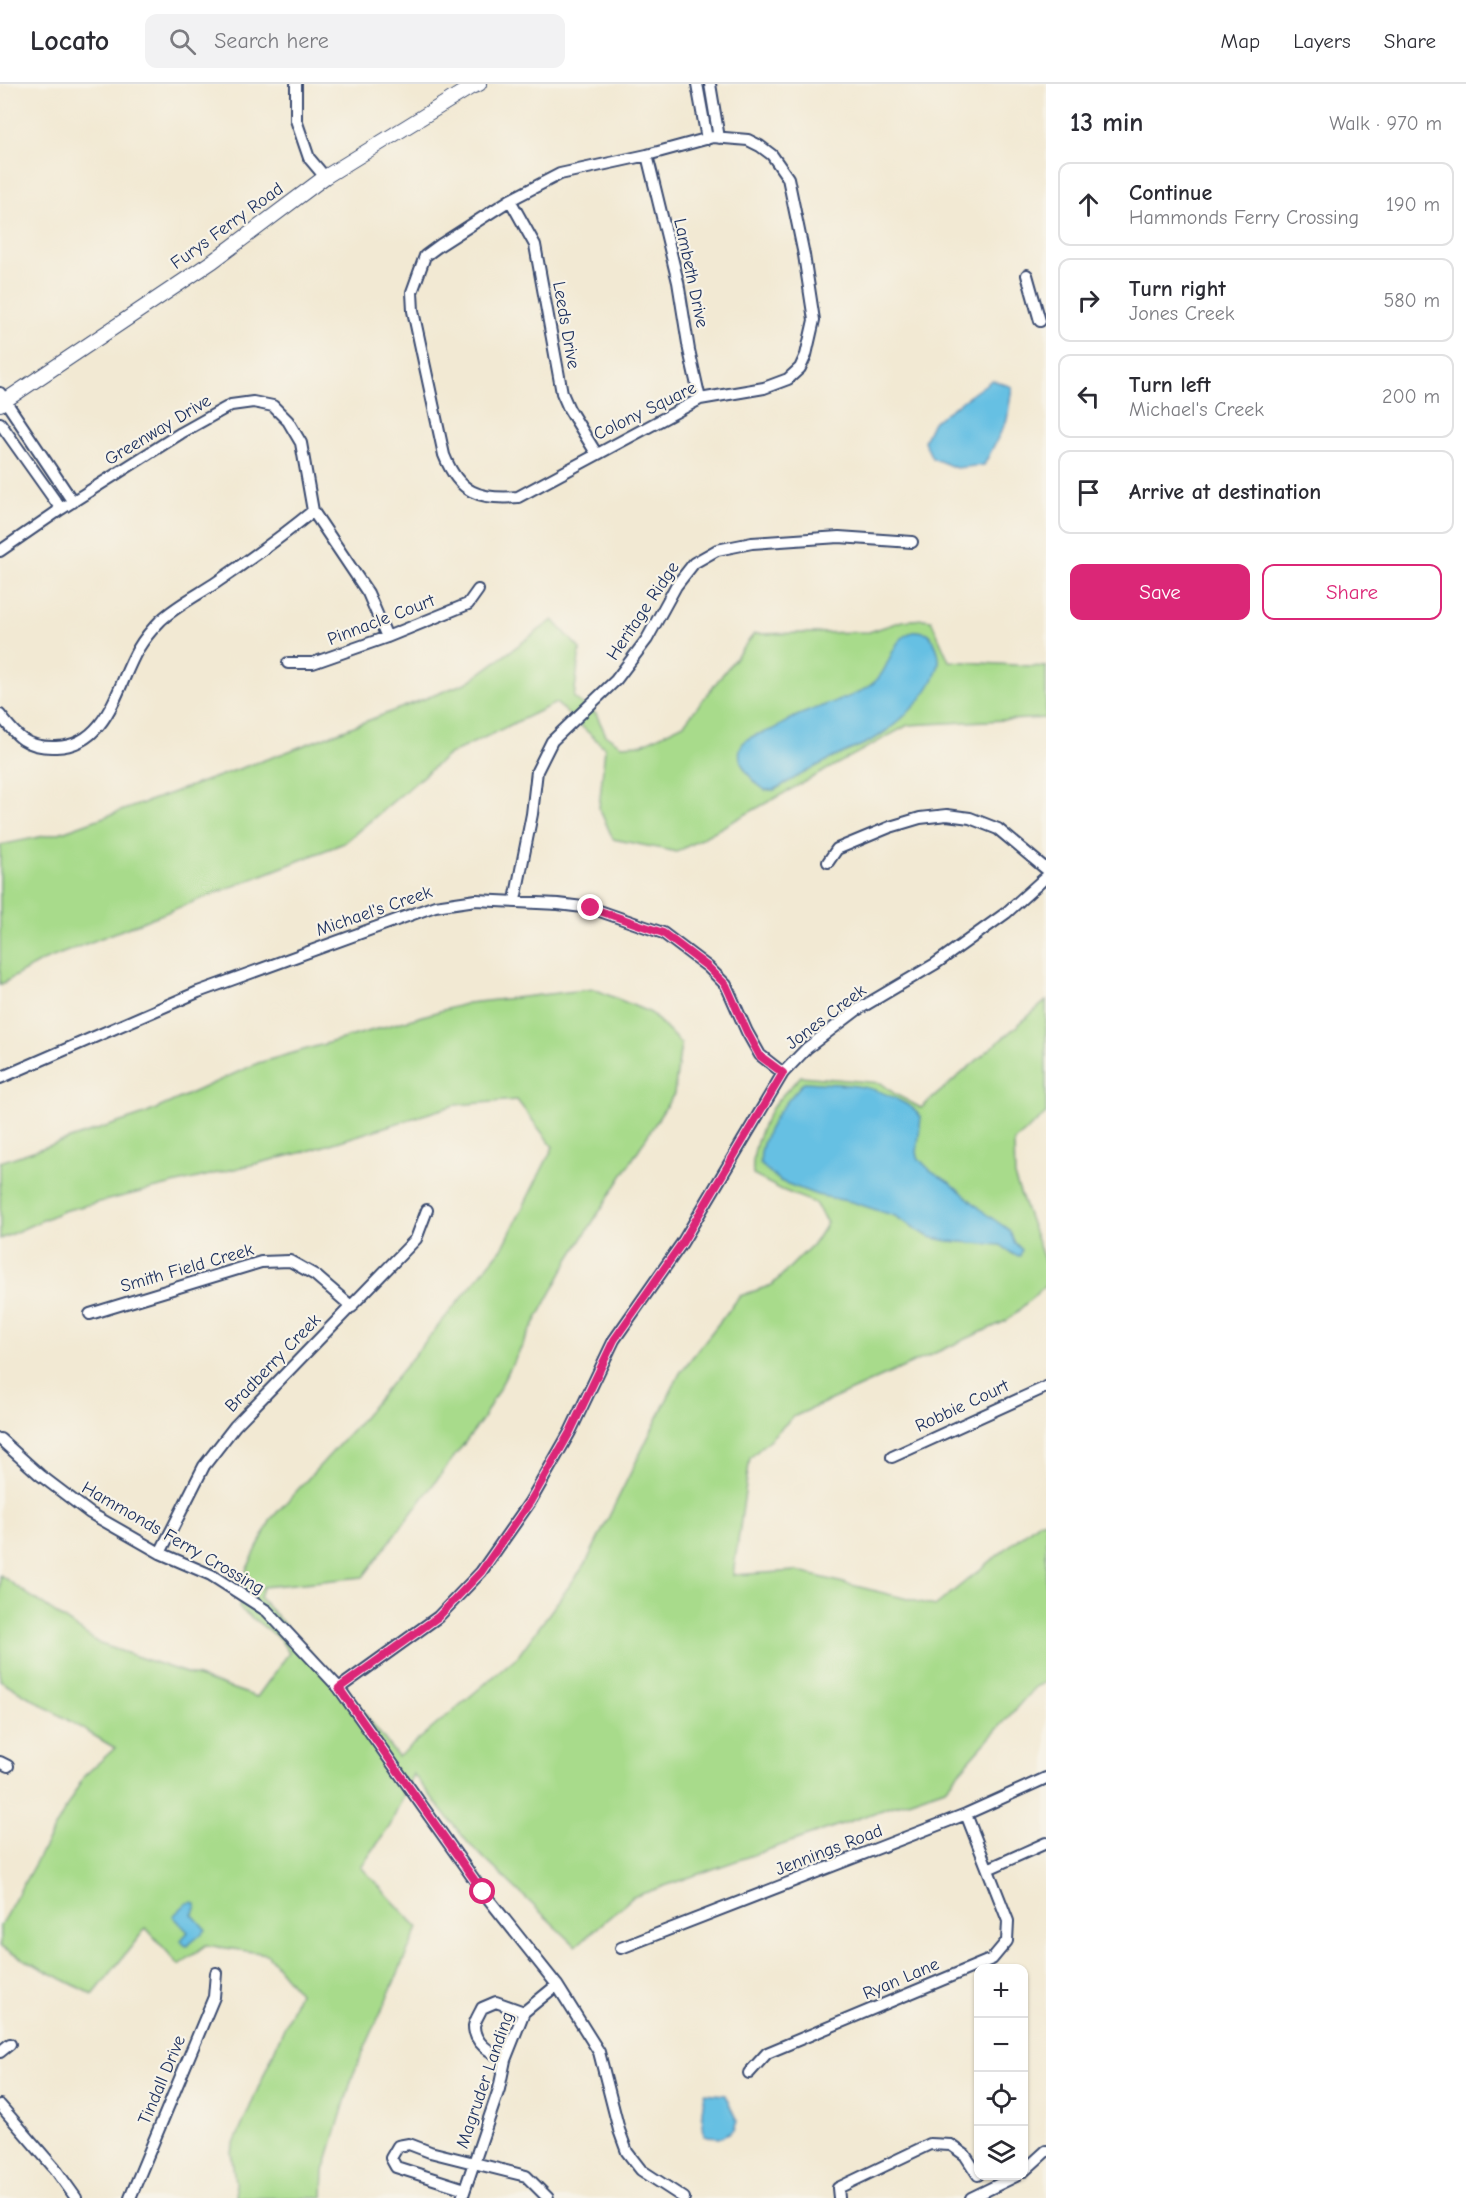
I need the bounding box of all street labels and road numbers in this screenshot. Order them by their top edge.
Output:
street label: Furys Ferry Road [167,178,287,274]
street label: Lambeth Drive [669,216,713,330]
street label: Leeds Drive [548,280,584,370]
street label: Colony Square [590,377,700,445]
street label: Greenway Drive [101,390,215,470]
street label: Heritage Ridge [602,558,684,664]
street label: Pinnacle Court [324,590,438,650]
street label: Michael's Creek [313,881,435,941]
street label: Jones Creek [782,980,870,1054]
street label: Smith Field Creek [118,1239,256,1297]
street label: Bradberry Creek [221,1309,325,1416]
street label: Robbie Court [912,1375,1013,1437]
street label: Hammonds Ferry Crossing [78,1477,268,1599]
street label: Jennings Road [772,1820,886,1880]
street label: Ryan Lane [860,1954,942,2004]
street label: Magruder Landing [452,2009,518,2151]
street label: Tindall Drive [134,2032,190,2128]

